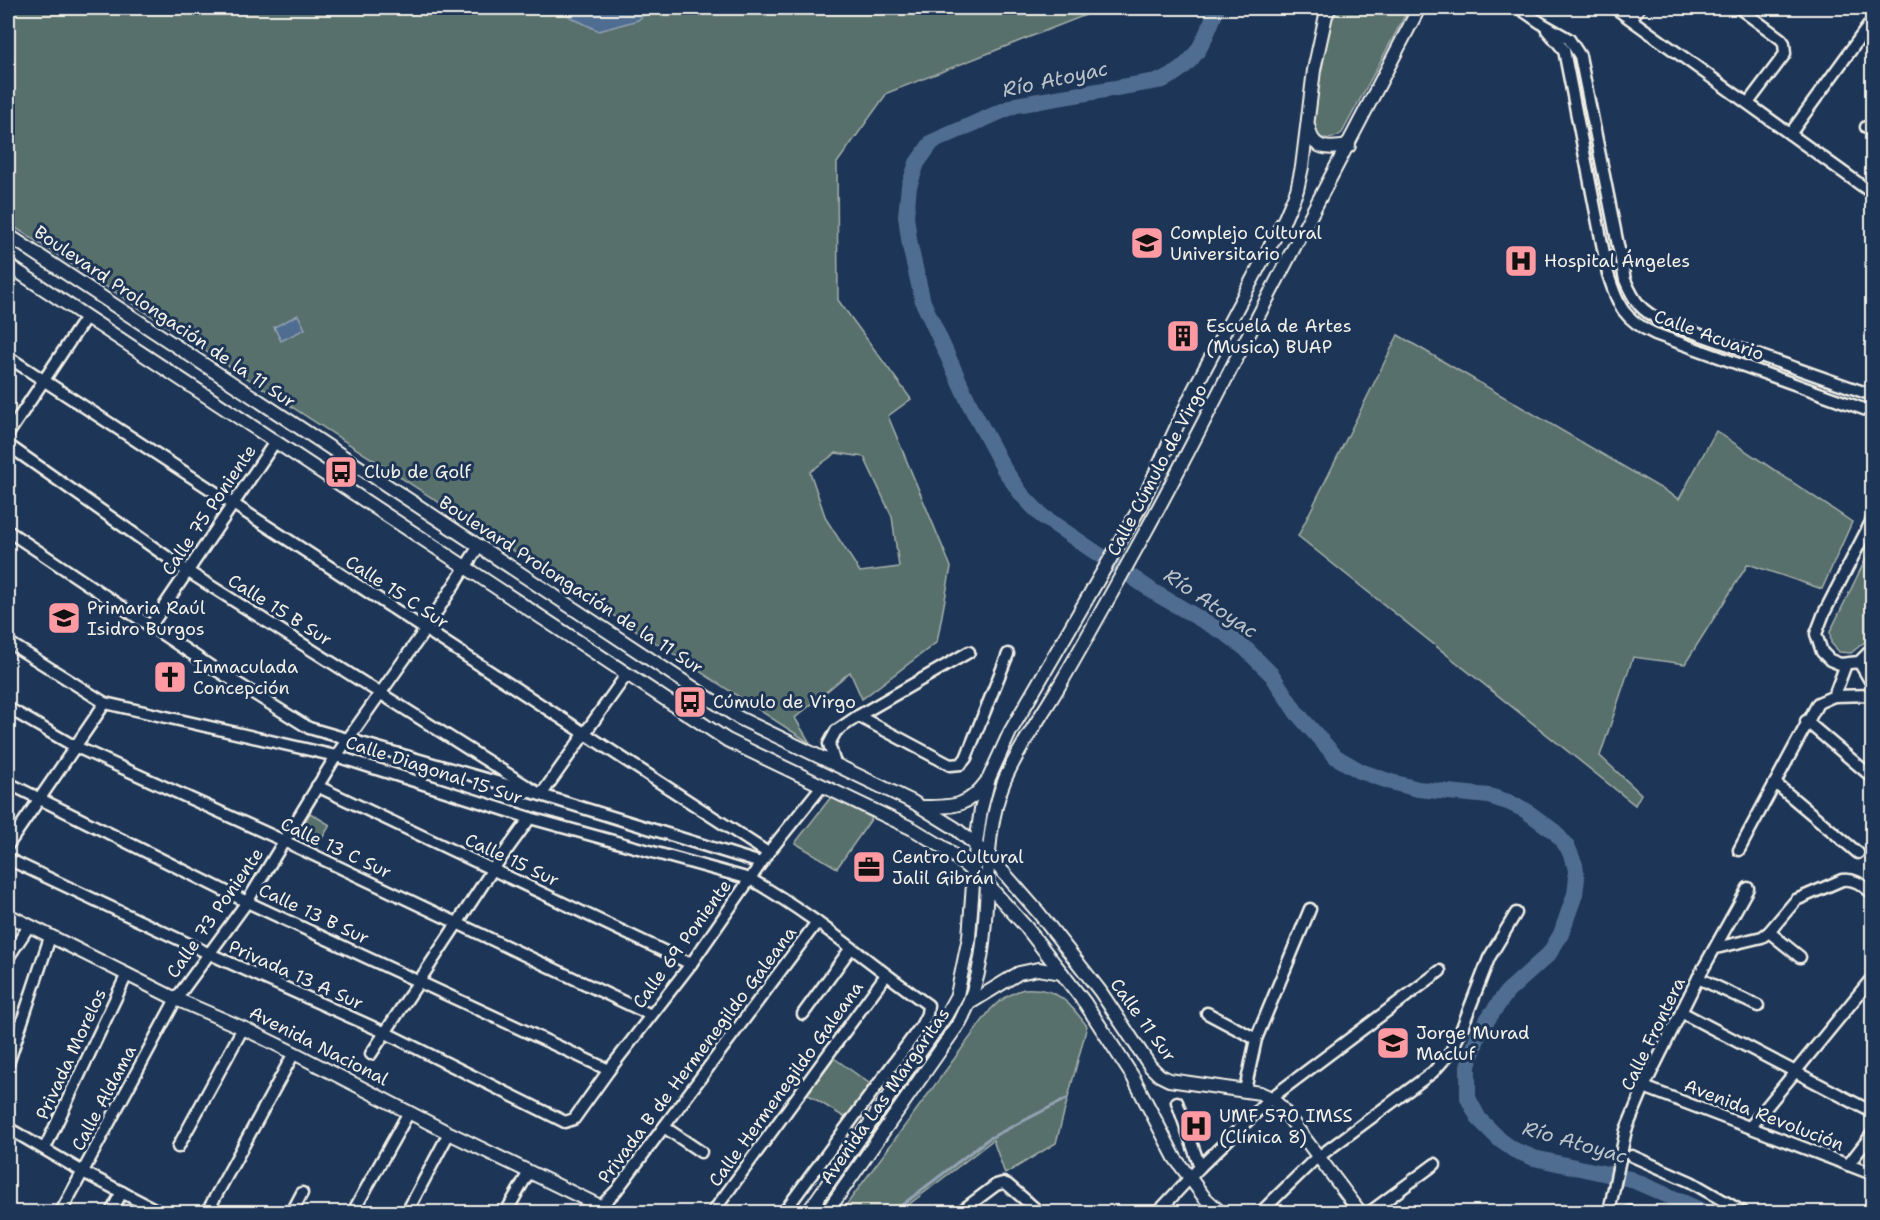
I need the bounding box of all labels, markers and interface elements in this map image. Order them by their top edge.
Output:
water label: Río Atoyac [1000,55,1110,103]
street label: Boulevard Prolongación de la 11 Sur [29,220,301,414]
place label: Complejo Cultural Universitario [1170,221,1323,266]
school or university icon: Complejo Cultural Universitario [1129,225,1165,261]
hospital icon: Hospital Ángeles [1503,243,1539,279]
place label: Hospital Ángeles [1544,249,1690,273]
street label: Calle Acuario [1651,304,1767,366]
place label: Escuela de Artes (Musica) BUAP [1206,314,1352,359]
building icon: Escuela de Artes (Musica) BUAP [1165,318,1201,354]
street label: Calle Cúmulo de Virgo [1101,380,1213,560]
street label: Calle 75 Poniente [156,440,262,580]
bus stop icon: Club de Golf [323,454,359,490]
place label: Club de Golf [364,460,472,484]
street label: Boulevard Prolongación de la 11 Sur [434,490,708,680]
street label: Calle 15 C Sur [341,550,453,634]
water label: Río Atoyac [1159,562,1263,644]
street label: Calle 15 B Sur [223,568,337,652]
place label: Primaria Raúl Isidro Burgos [87,596,206,641]
school or university icon: Primaria Raúl Isidro Burgos [46,600,82,636]
place label: Inmaculada Concepción [193,655,298,700]
church icon: Inmaculada Concepción [152,659,188,695]
bus stop icon: Cúmulo de Virgo [672,684,708,720]
place label: Cúmulo de Virgo [713,690,856,714]
street label: Calle Diagonal 15 Sur [342,730,526,810]
street label: Calle 13 C Sur [277,812,395,884]
street label: Calle 15 Sur [461,828,563,892]
street label: Calle 73 Poniente [161,843,269,983]
place label: Centro Cultural Jalil Gibrán [892,845,1024,890]
office icon: Centro Cultural Jalil Gibrán [851,849,887,885]
street label: Calle 69 Poniente [627,875,737,1013]
street label: Calle 13 B Sur [255,878,373,950]
street label: Privada B de Hermenegildo Galeana [592,922,802,1188]
street label: Privada 13 A Sur [225,935,367,1015]
street label: Calle 11 Sur [1105,973,1181,1067]
street label: Calle Frontera [1615,973,1691,1095]
street label: Calle Hermenegildo Galeana [703,976,869,1192]
street label: Privada Morelos [30,984,112,1124]
street label: Avenida Nacional [245,1001,393,1092]
street label: Avenida Las Margaritas [815,1003,955,1189]
place label: Jorge Murad Macluf [1416,1021,1529,1066]
school or university icon: Jorge Murad Macluf [1375,1025,1411,1061]
street label: Calle Aldama [66,1041,142,1155]
street label: Avenida Revolución [1681,1073,1847,1157]
place label: UMF 570 IMSS (Clínica 8) [1219,1104,1352,1149]
hospital icon: UMF 570 IMSS (Clínica 8) [1178,1108,1214,1144]
water label: Río Atoyac [1520,1115,1630,1169]

